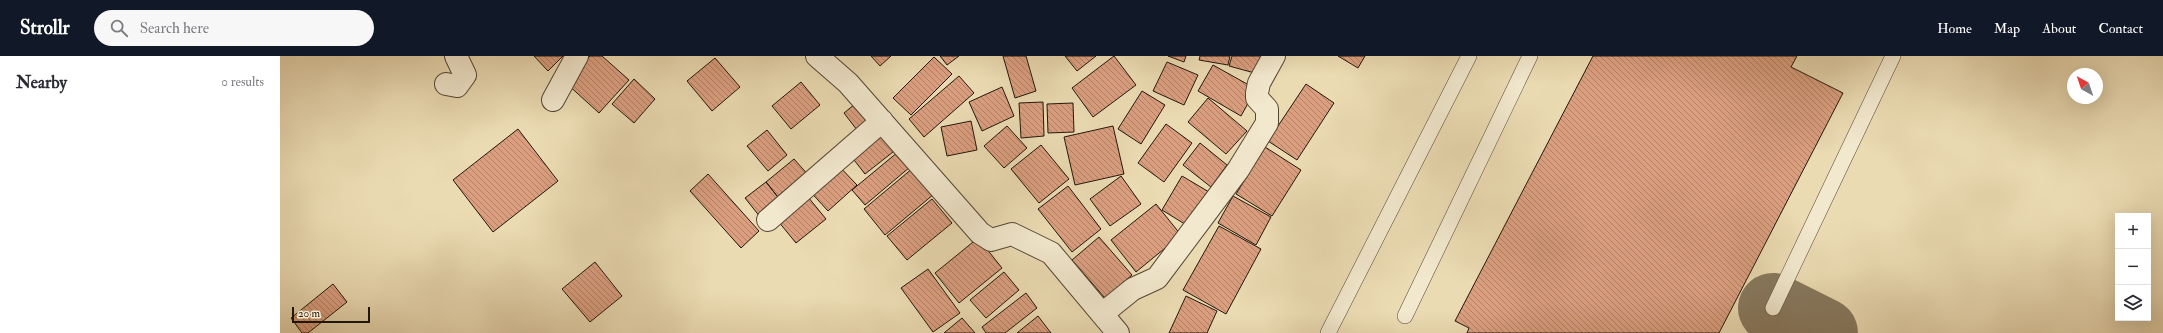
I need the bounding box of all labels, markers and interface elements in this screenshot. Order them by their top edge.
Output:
search box [94,10,374,46]
text: Strollr [20,16,70,40]
icon: search [108,17,130,39]
text: Search here [140,19,209,38]
text: Home [1937,20,1972,37]
text: Map [1994,20,2020,37]
text: About [2042,20,2076,37]
text: Contact [2098,20,2143,37]
north arrow [2067,68,2103,104]
text: Nearby [16,72,67,93]
text: 0 results [221,74,264,90]
map controls [2115,213,2151,321]
button: + [2115,213,2151,249]
button: − [2115,249,2151,285]
button: layers [2115,285,2151,321]
scale bar [292,305,370,324]
text: 20 m [298,307,320,320]

